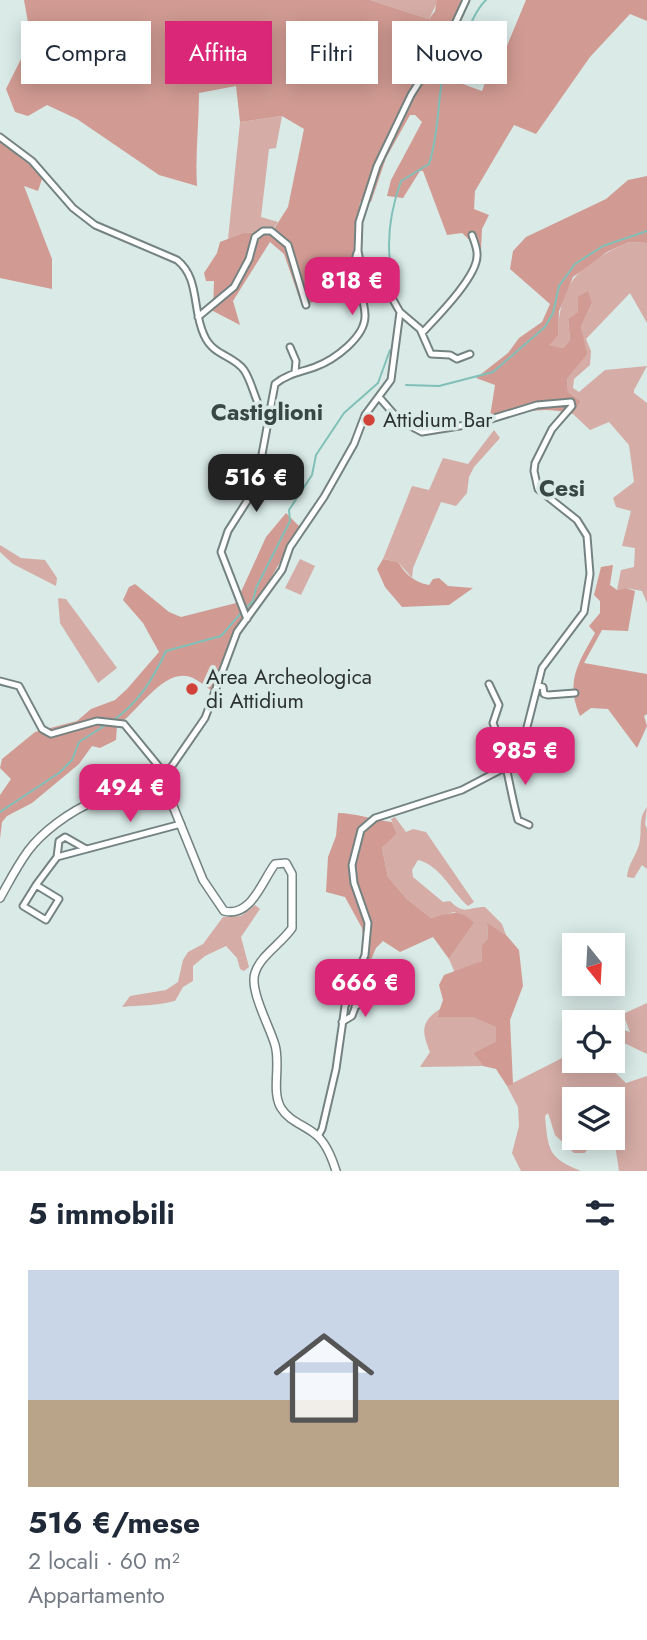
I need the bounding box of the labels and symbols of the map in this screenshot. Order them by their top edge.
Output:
pin: 818 € [303,258,401,317]
district label: Castiglioni [211,395,323,429]
place label: Attidium Bar [383,405,493,435]
marker: Attidium Bar [361,412,377,428]
pin: 516 € [207,454,305,514]
district label: Cesi [539,471,585,505]
place label: Area Archeologica di Attidium [206,662,372,716]
marker: Area Archeologica di Attidium [184,681,200,697]
pin: 985 € [476,728,574,787]
pin: 494 € [81,764,179,824]
north arrow [562,933,625,996]
pin: 666 € [316,960,414,1019]

